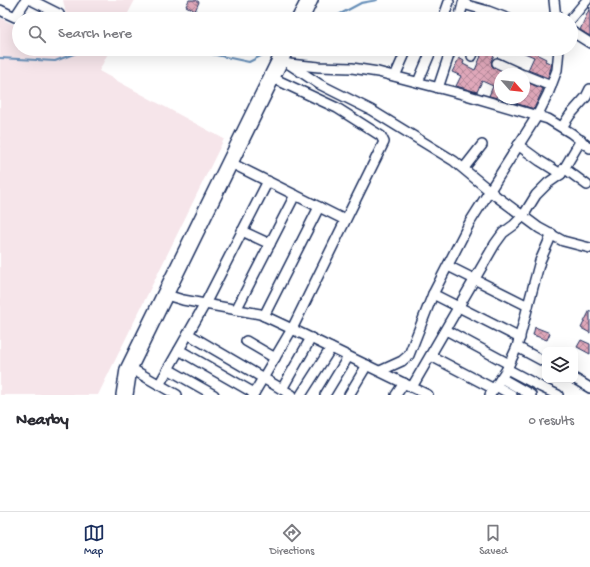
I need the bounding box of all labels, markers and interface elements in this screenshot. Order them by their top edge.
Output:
search box [12,12,578,56]
icon: search [26,23,48,45]
text: Search here [58,25,132,43]
north arrow [494,68,530,104]
map controls [542,347,578,383]
button: layers [542,347,578,383]
text: Nearby [16,411,69,431]
text: 0 results [528,414,574,429]
tab: Map [83,522,105,558]
tab: Directions [270,522,314,558]
tab: Saved [479,522,507,558]

